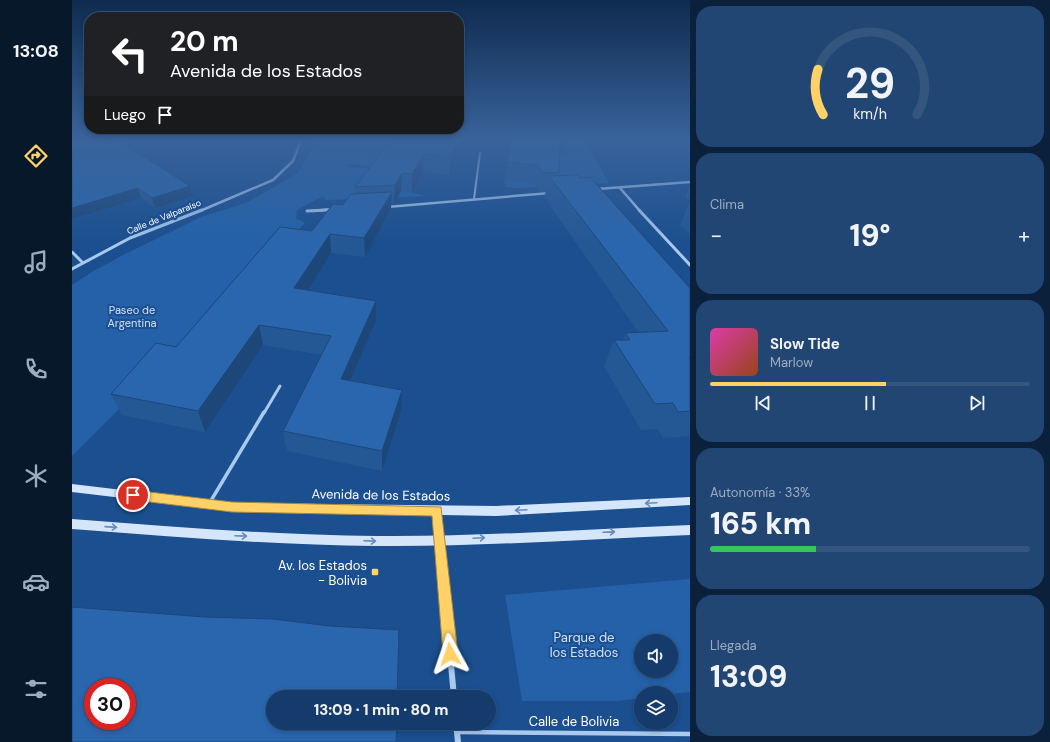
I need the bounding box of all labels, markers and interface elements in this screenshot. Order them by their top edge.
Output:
text: 20 m [170,23,239,60]
icon: left [104,28,156,80]
text: 13:08 [13,39,59,63]
text: 29 [845,56,895,110]
text: Avenida de los Estados [170,59,362,83]
icon: arrive [154,104,176,126]
text: km/h [853,104,887,122]
text: Luego [104,105,146,125]
icon: directions [22,142,50,170]
text: Clima [710,196,744,213]
street label: Calle de Valparaíso [125,197,203,237]
text: 19° [849,216,891,255]
text: − [710,221,722,250]
text: + [1018,221,1030,250]
icon: music [22,248,50,276]
park label: Paseo de Argentina [108,303,156,330]
text: Slow Tide [770,334,840,354]
text: Marlow [770,354,813,371]
icon: phone [22,355,50,383]
icon: previous [752,392,774,414]
icon: pause [859,392,881,414]
icon: next [966,392,988,414]
icon: climate [22,462,50,490]
pin [116,478,150,512]
icon: arrive [122,484,144,506]
text: Autonomía · 33% [710,484,810,501]
street label: Avenida de los Estados [311,485,451,505]
one-way arrow [645,499,658,506]
text: 165 km [710,504,811,543]
one-way arrow [515,506,528,513]
one-way arrow [104,524,117,531]
one-way arrow [602,528,615,536]
one-way arrow [234,533,247,540]
one-way arrow [472,535,485,542]
one-way arrow [363,537,376,544]
place label: Av. los Estados - Bolivia [278,557,367,589]
marker: Av. los Estados - Bolivia [370,567,380,577]
icon: car [22,568,50,596]
park label: Parque de los Estados [550,629,618,661]
position arrow [429,633,471,675]
map controls [634,634,678,730]
button: sound [634,634,678,678]
text: Llegada [710,637,757,654]
text: 13:09 [710,657,787,696]
icon: filters [22,675,50,703]
speed limit sign: 30 [84,678,136,730]
button: layers [634,686,678,730]
text: 13:09 · 1 min · 80 m [314,700,448,720]
street label: Calle de Bolivia [529,713,619,730]

